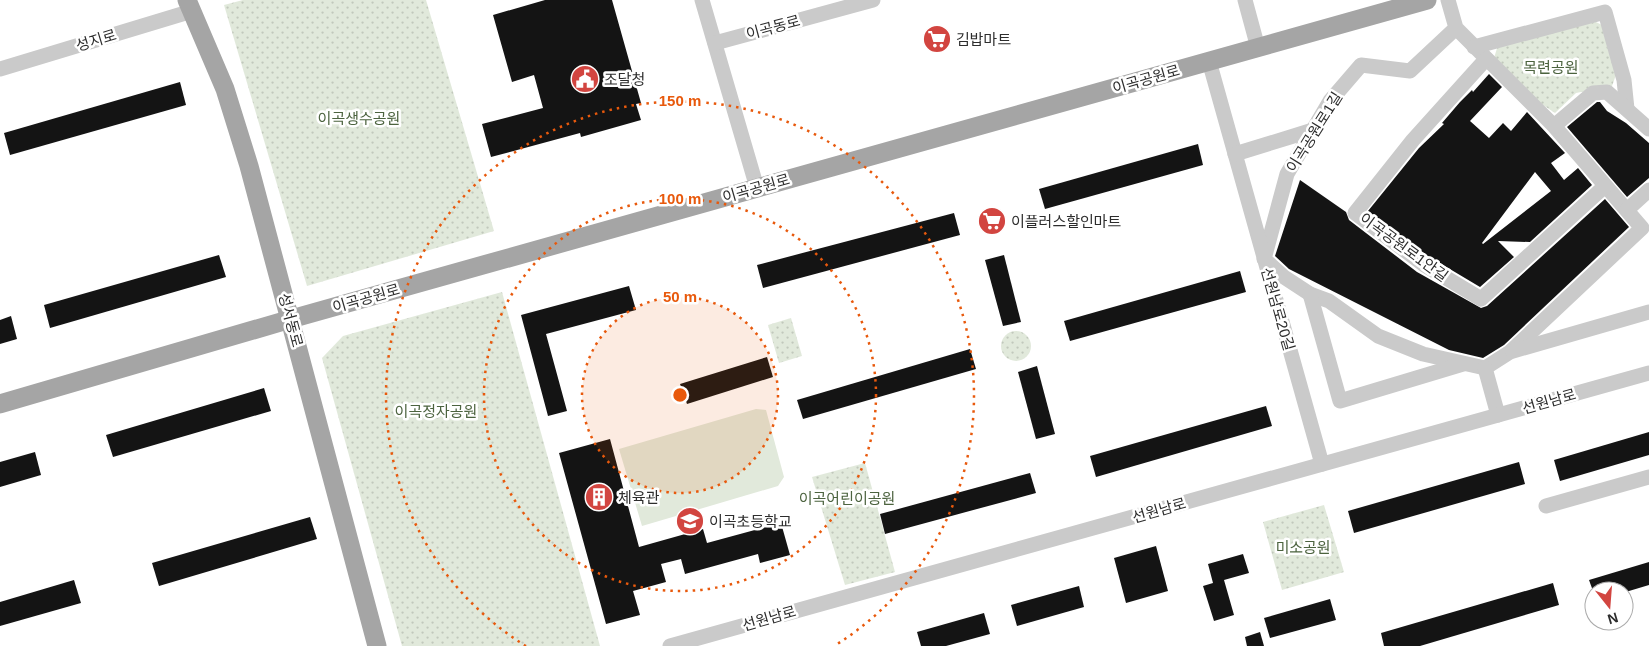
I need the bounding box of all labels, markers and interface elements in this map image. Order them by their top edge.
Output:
street label: 이곡동로 [744,12,802,42]
supermarket icon: 김밥마트 [922,24,952,54]
street label: 성지로 [74,26,118,54]
place label: 김밥마트 [956,31,1011,48]
park label: 목련공원 [1523,59,1579,76]
street label: 이곡공원로 [1110,61,1182,97]
public building icon: 조달청 [570,64,600,94]
place label: 조달청 [604,71,645,88]
street label: 이곡공원로1길 [1283,89,1345,175]
text: 150 m [659,92,701,109]
park label: 이곡생수공원 [318,110,400,127]
street label: 이곡공원로 [720,170,792,206]
text: 100 m [659,190,701,207]
supermarket icon: 이플러스할인마트 [977,206,1007,236]
street label: 이곡공원로1안길 [1357,209,1451,285]
place label: 이플러스할인마트 [1011,213,1122,230]
street label: 선원남로20길 [1258,265,1298,353]
street label: 이곡공원로 [330,280,402,316]
text: 50 m [663,288,697,305]
street label: 성서동로 [276,291,306,349]
street label: 선원남로 [1520,385,1578,417]
centre of rings [671,386,689,404]
park label: 이곡정자공원 [395,403,477,420]
building icon: 체육관 [584,482,614,512]
place label: 체육관 [618,489,660,506]
park label: 이곡어린이공원 [799,490,895,507]
street label: 선원남로 [1130,494,1188,526]
school or university icon: 이곡초등학교 [675,506,705,536]
place label: 이곡초등학교 [709,513,792,530]
park label: 미소공원 [1275,539,1331,556]
north arrow [1584,581,1634,631]
street label: 선원남로 [740,602,798,634]
text: N [1606,609,1620,628]

